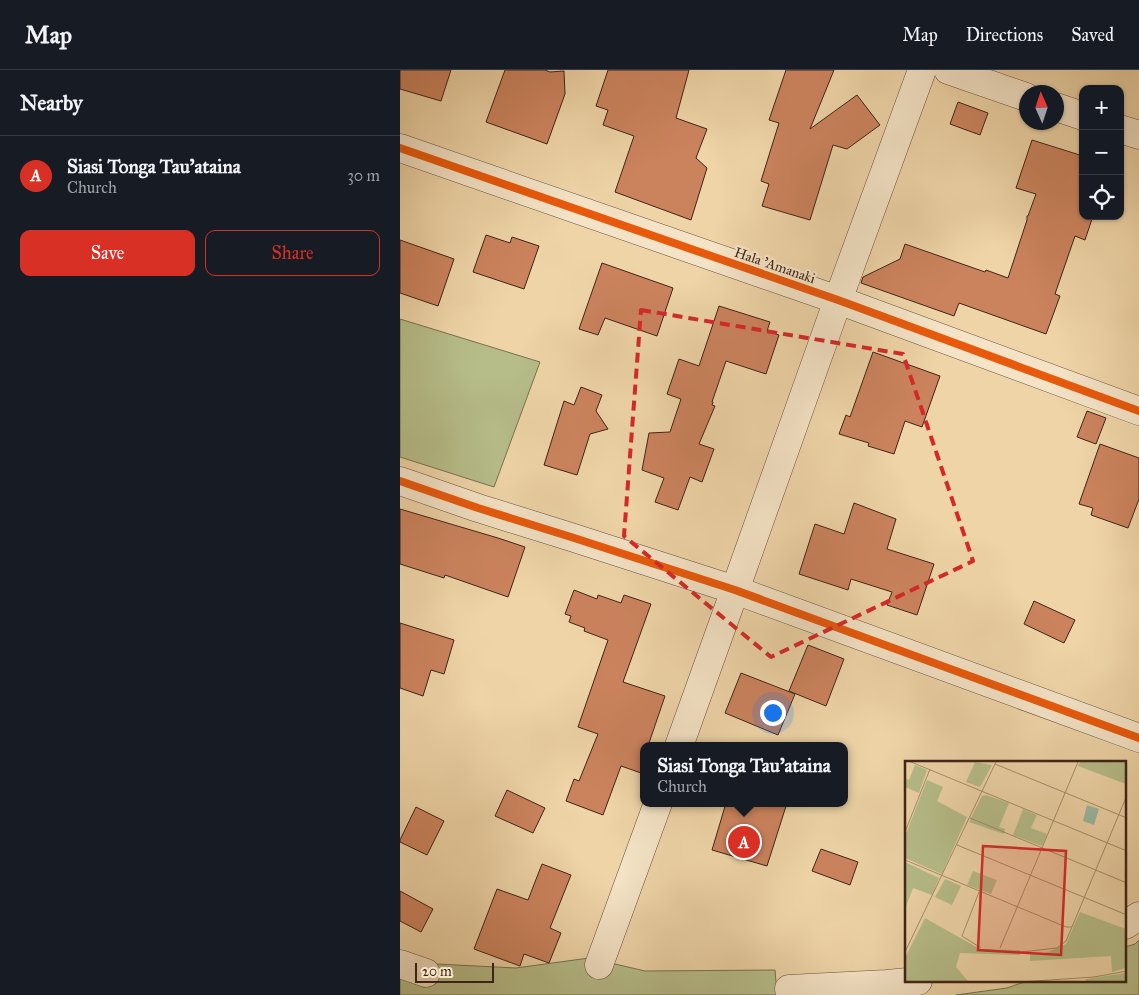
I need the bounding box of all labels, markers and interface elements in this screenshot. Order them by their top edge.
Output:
text: Map [25,20,72,50]
text: Map [902,24,938,46]
text: Directions [966,24,1043,46]
text: Saved [1071,24,1114,46]
north arrow [1019,85,1064,130]
map controls [1079,85,1124,220]
button: + [1079,85,1124,130]
text: Nearby [20,90,83,116]
button: − [1079,130,1124,175]
text: Siasi Tonga Tau'ataina [67,155,241,178]
text: A [31,166,41,185]
text: 30 m [347,166,380,185]
button: locate [1079,175,1124,220]
text: Church [67,178,117,197]
button: Save [20,230,195,276]
button: Share [205,230,380,276]
street label: Hala 'Amanaki [732,244,818,287]
your location [760,700,786,726]
popup [640,742,848,807]
text: Siasi Tonga Tau'ataina [657,754,831,777]
inset map [905,761,1126,982]
text: Church [657,777,707,796]
pin: A [728,823,760,861]
scale bar [415,960,494,983]
text: 20 m [422,963,452,980]

